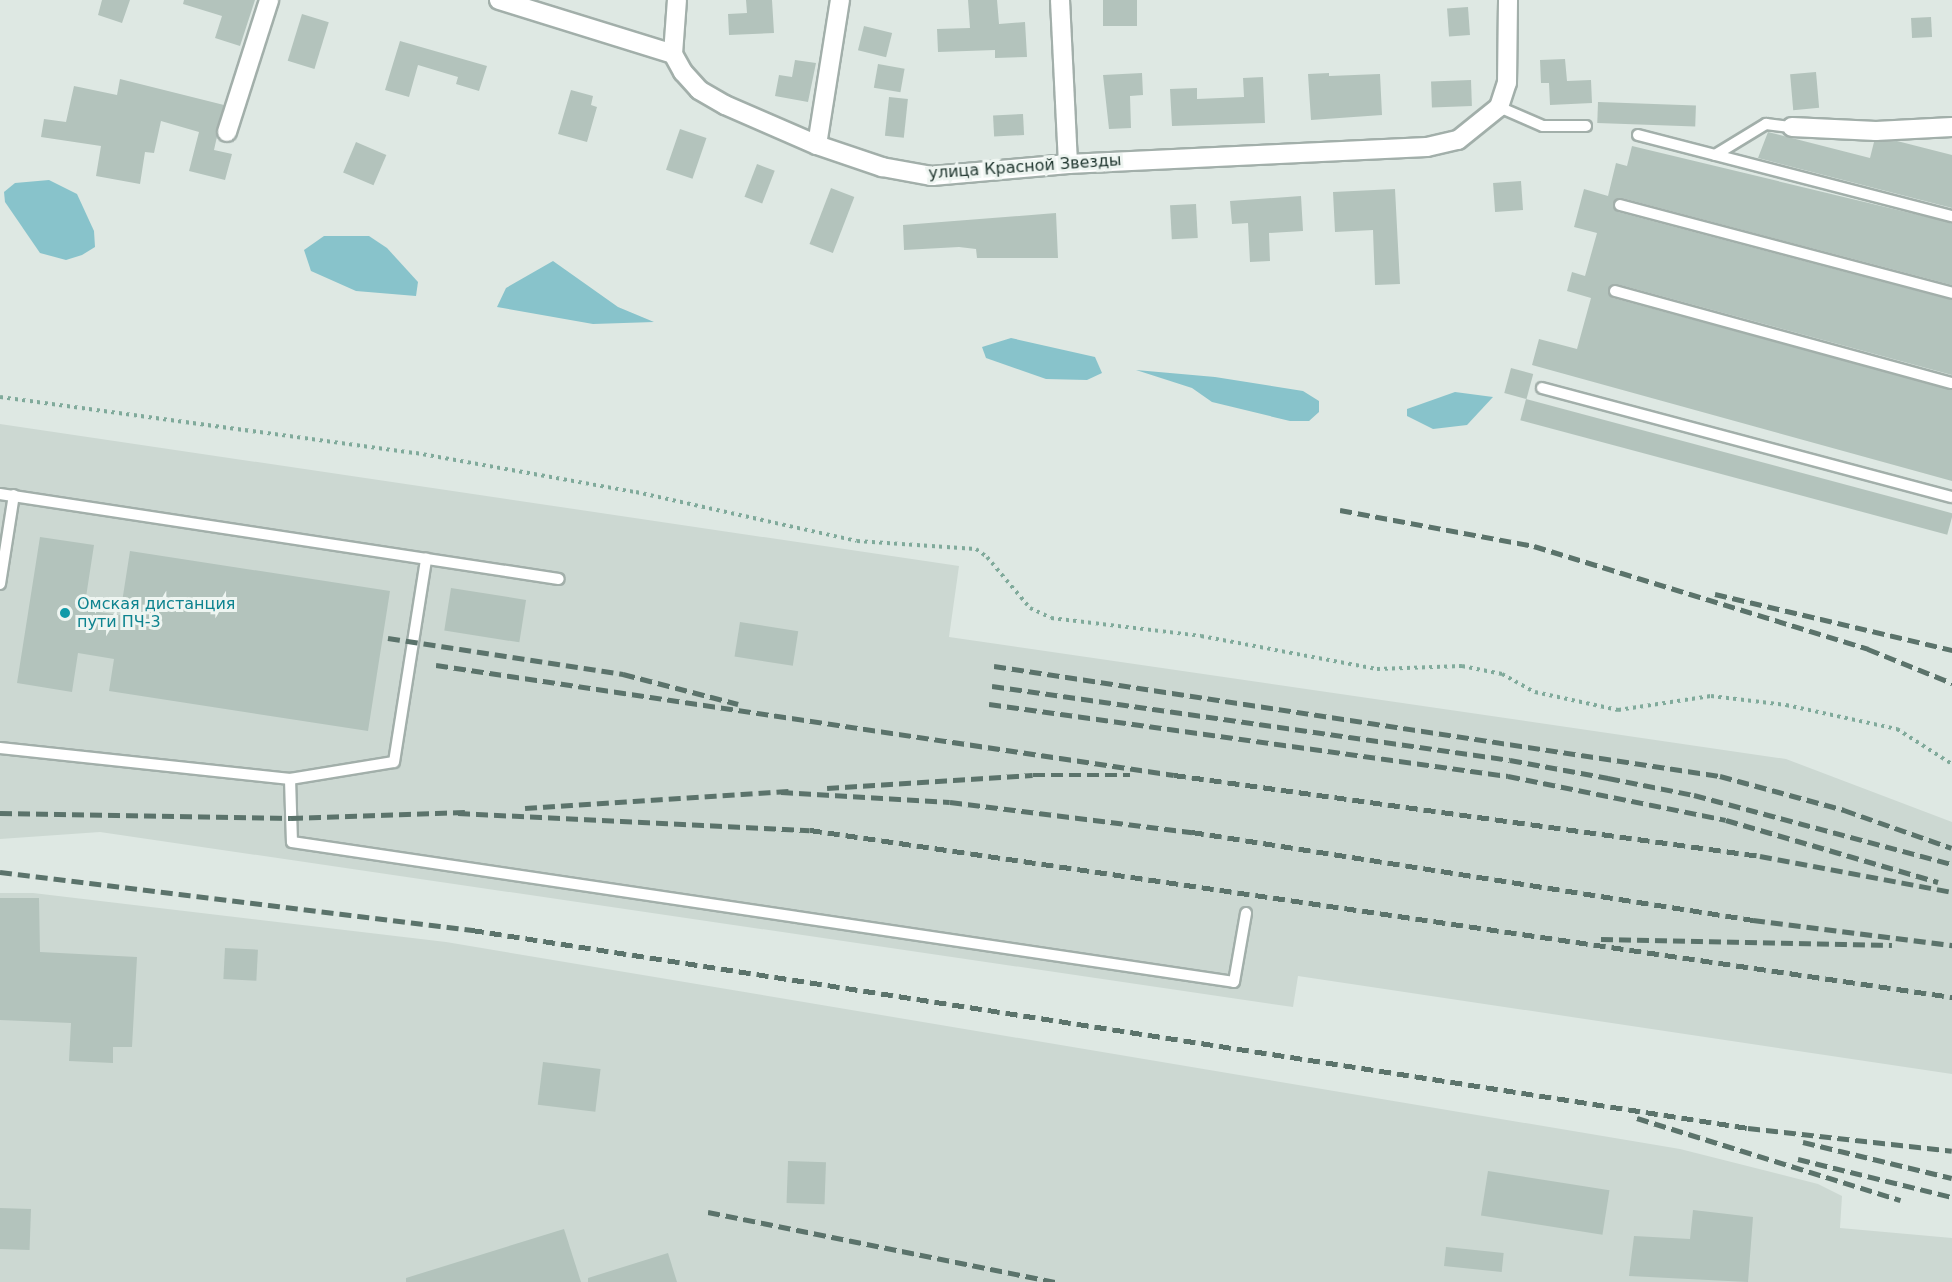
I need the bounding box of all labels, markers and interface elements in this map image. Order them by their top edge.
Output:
street label: улица Красной Звезды [928,151,1122,183]
place label: Омская дистанция пути ПЧ-3 [77,594,235,632]
marker: Омская дистанция пути ПЧ-3 [58,606,72,620]

